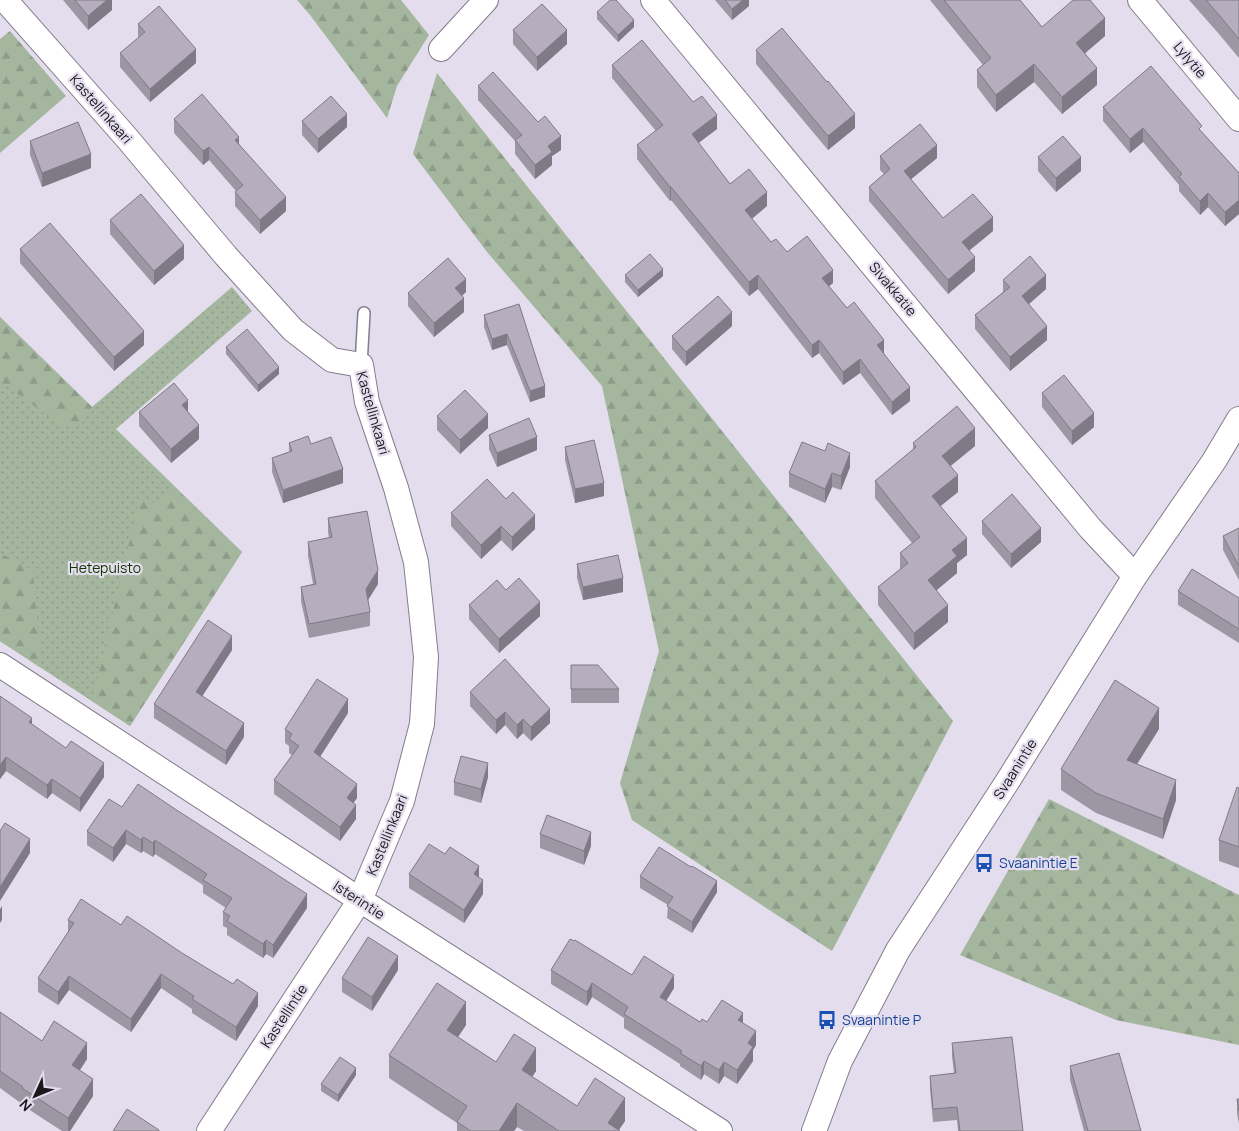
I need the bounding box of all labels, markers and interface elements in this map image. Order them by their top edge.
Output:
street label: Lylytie [1170,37,1211,82]
street label: Kastellinkaari [66,70,137,147]
street label: Sivakkatie [865,258,922,320]
street label: Kastellinkaari [353,369,394,457]
park label: Hetepuisto [69,558,141,577]
street label: Svaanintie [989,735,1041,803]
street label: Kastellinkaari [362,791,411,878]
bus stop icon: Svaanintie E [973,852,995,874]
place label: Svaanintie E [999,853,1078,872]
street label: Isterintie [330,876,389,923]
street label: Kastellintie [256,980,311,1051]
bus stop icon: Svaanintie P [816,1009,838,1031]
place label: Svaanintie P [842,1010,922,1029]
north arrow [10,1071,60,1121]
text: N [15,1095,36,1116]

